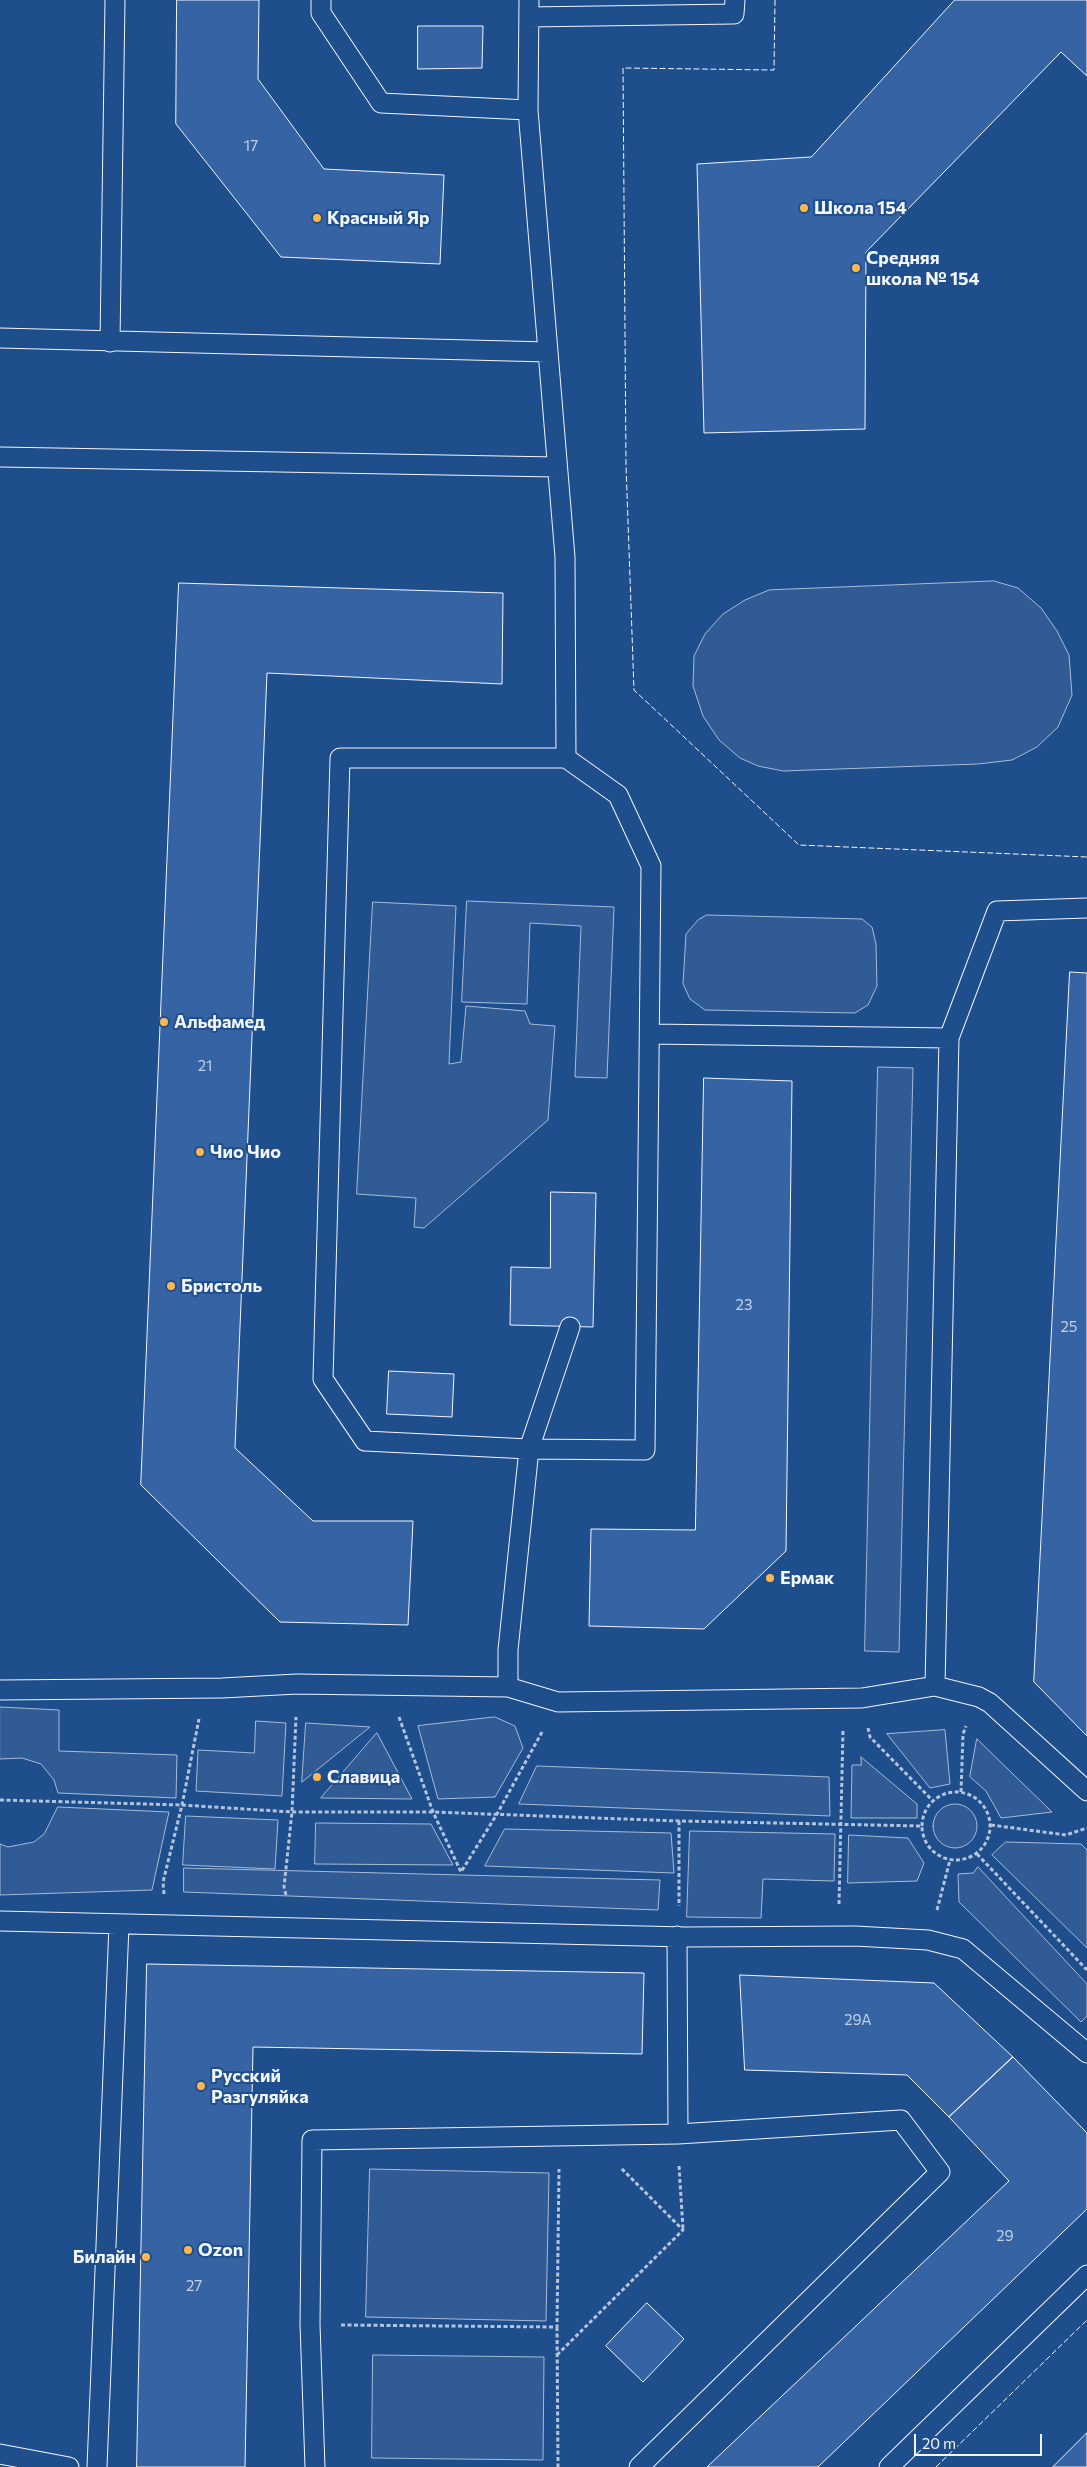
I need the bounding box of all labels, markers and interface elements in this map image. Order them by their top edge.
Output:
house number: 17 [244,137,258,155]
place label: Школа 154 [814,197,907,219]
marker: Школа 154 [798,202,810,214]
place label: Красный Яр [327,207,430,229]
marker: Красный Яр [311,212,323,224]
place label: Средняя школа № 154 [866,247,980,290]
marker: Средняя школа № 154 [850,262,862,274]
place label: Альфамед [174,1011,265,1033]
marker: Альфамед [158,1016,170,1028]
house number: 21 [198,1057,212,1075]
place label: Чио Чио [210,1141,281,1163]
marker: Чио Чио [194,1146,206,1158]
place label: Бристоль [181,1275,262,1297]
marker: Бристоль [165,1280,177,1292]
house number: 23 [736,1296,752,1314]
house number: 25 [1061,1318,1077,1336]
place label: Ермак [780,1567,834,1589]
marker: Ермак [764,1572,776,1584]
place label: Славица [327,1766,400,1788]
marker: Славица [311,1771,323,1783]
house number: 29А [844,2011,872,2029]
place label: Русский Разгуляйка [211,2065,309,2108]
marker: Русский Разгуляйка [195,2080,207,2092]
house number: 29 [996,2227,1014,2245]
place label: Ozon [198,2239,243,2261]
marker: Ozon [182,2244,194,2256]
place label: Билайн [73,2246,136,2268]
marker: Билайн [140,2251,152,2263]
house number: 27 [186,2277,202,2295]
scale bar [917,2424,1044,2456]
text: 20 m [922,2434,956,2452]

